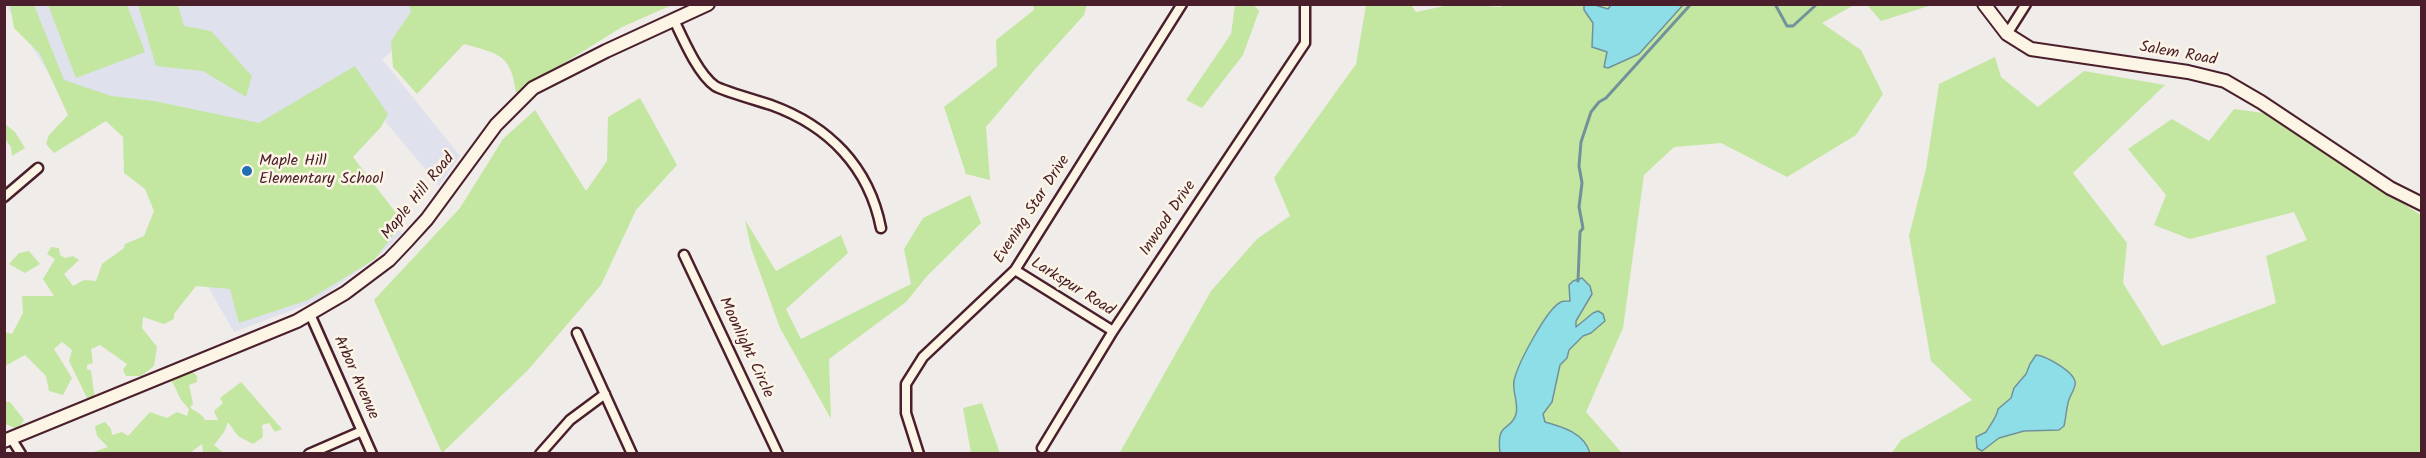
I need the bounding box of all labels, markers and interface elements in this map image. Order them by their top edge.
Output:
street label: Salem Road [2138,39,2218,71]
street label: Maple Hill Road [378,150,460,244]
place label: Maple Hill Elementary School [259,152,383,190]
street label: Evening Star Drive [991,152,1075,268]
marker: Maple Hill Elementary School [240,164,254,178]
street label: Inwood Drive [1137,178,1201,260]
street label: Larkspur Road [1027,255,1117,321]
street label: Moonlight Circle [713,295,777,401]
street label: Arbor Avenue [328,333,382,423]

